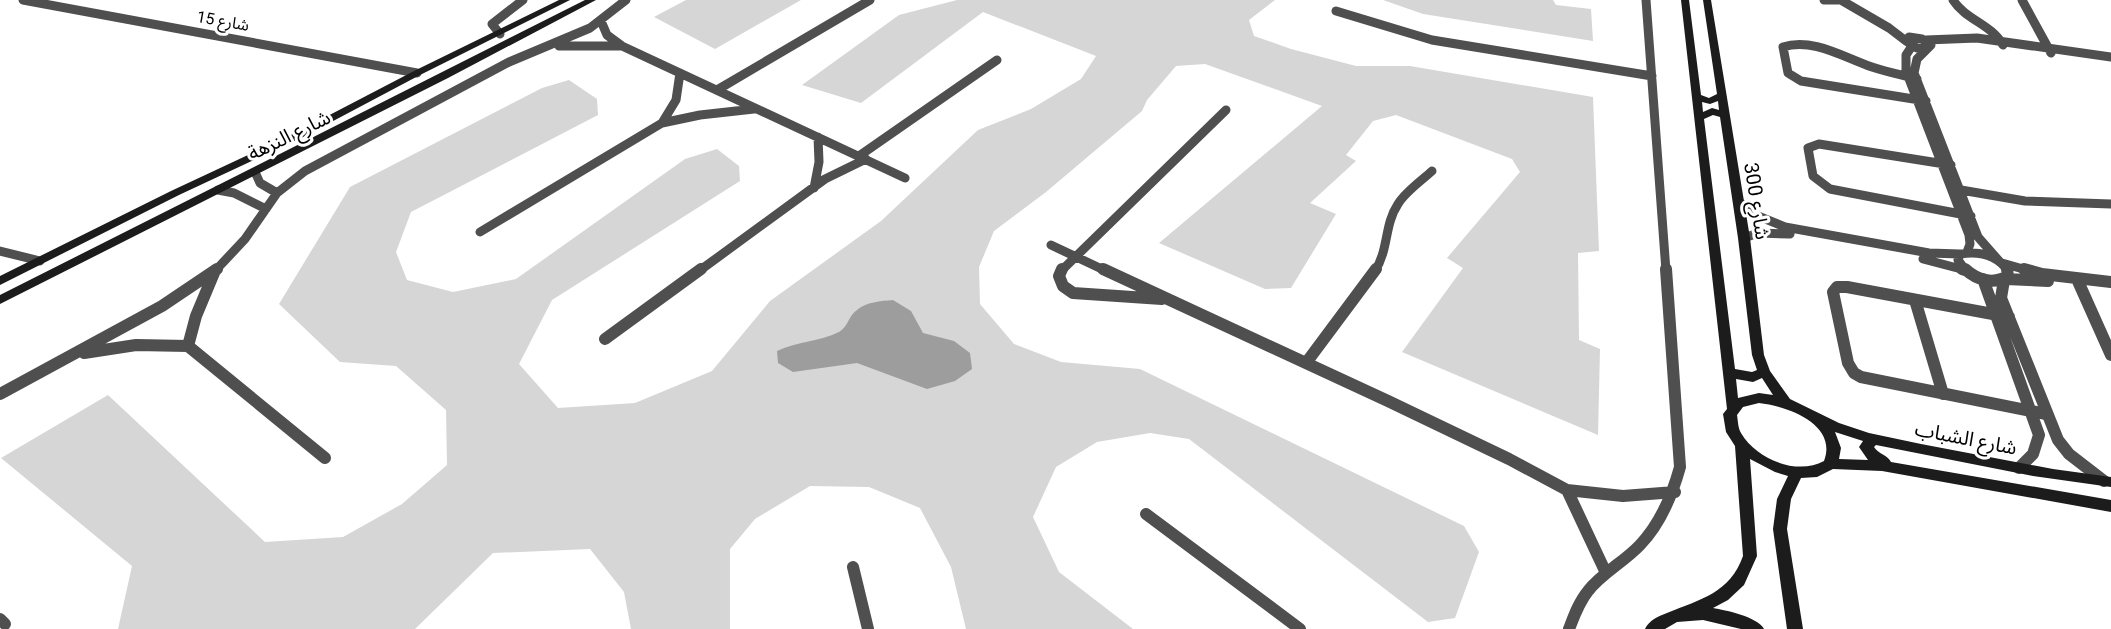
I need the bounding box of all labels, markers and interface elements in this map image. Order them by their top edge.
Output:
street label: شارع 15 [195,7,251,38]
street label: شارع النزهة [244,105,336,168]
street label: شارع 300 [1736,161,1775,242]
street label: شارع الشباب [1912,416,2019,463]

